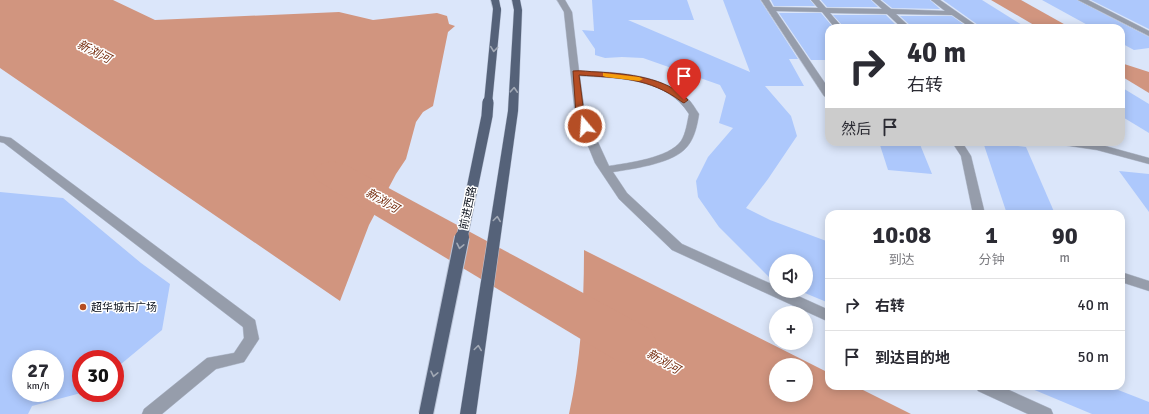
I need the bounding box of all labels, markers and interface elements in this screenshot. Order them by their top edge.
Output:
text: 40 m [907,36,966,70]
water label: 新浏河 [75,37,115,68]
icon: right [841,40,893,92]
one-way arrow [489,46,498,52]
pin [667,59,701,100]
icon: arrive [673,65,695,87]
text: 右转 [907,74,943,96]
one-way arrow [510,87,518,93]
position arrow [564,105,606,147]
icon: arrive [879,116,901,138]
text: 然后 [841,120,871,138]
street label: 前进西路 [457,185,479,231]
water label: 新浏河 [363,186,403,217]
one-way arrow [492,216,501,222]
text: 10:08 [872,220,931,250]
text: 1 [985,220,998,250]
text: 90 [1052,221,1078,251]
one-way arrow [457,243,465,249]
text: m [1060,250,1070,266]
text: 到达 [889,252,915,268]
text: 分钟 [978,252,1005,268]
map controls [769,254,813,402]
button: sound [769,254,813,298]
icon: right [841,294,863,316]
text: 40 m [1078,296,1109,314]
text: 右转 [875,297,905,315]
place label: 超华城市广场 [91,301,157,314]
marker: 超华城市广场 [78,302,88,312]
button: + [769,306,813,350]
one-way arrow [473,345,482,351]
icon: arrive [841,346,863,368]
water label: 新浏河 [644,347,684,378]
text: 50 m [1078,348,1109,366]
text: 到达目的地 [875,349,950,367]
speed limit sign: 30 [72,350,124,402]
text: 27 [27,358,49,383]
button: − [769,358,813,402]
one-way arrow [431,370,439,377]
text: km/h [27,380,49,392]

